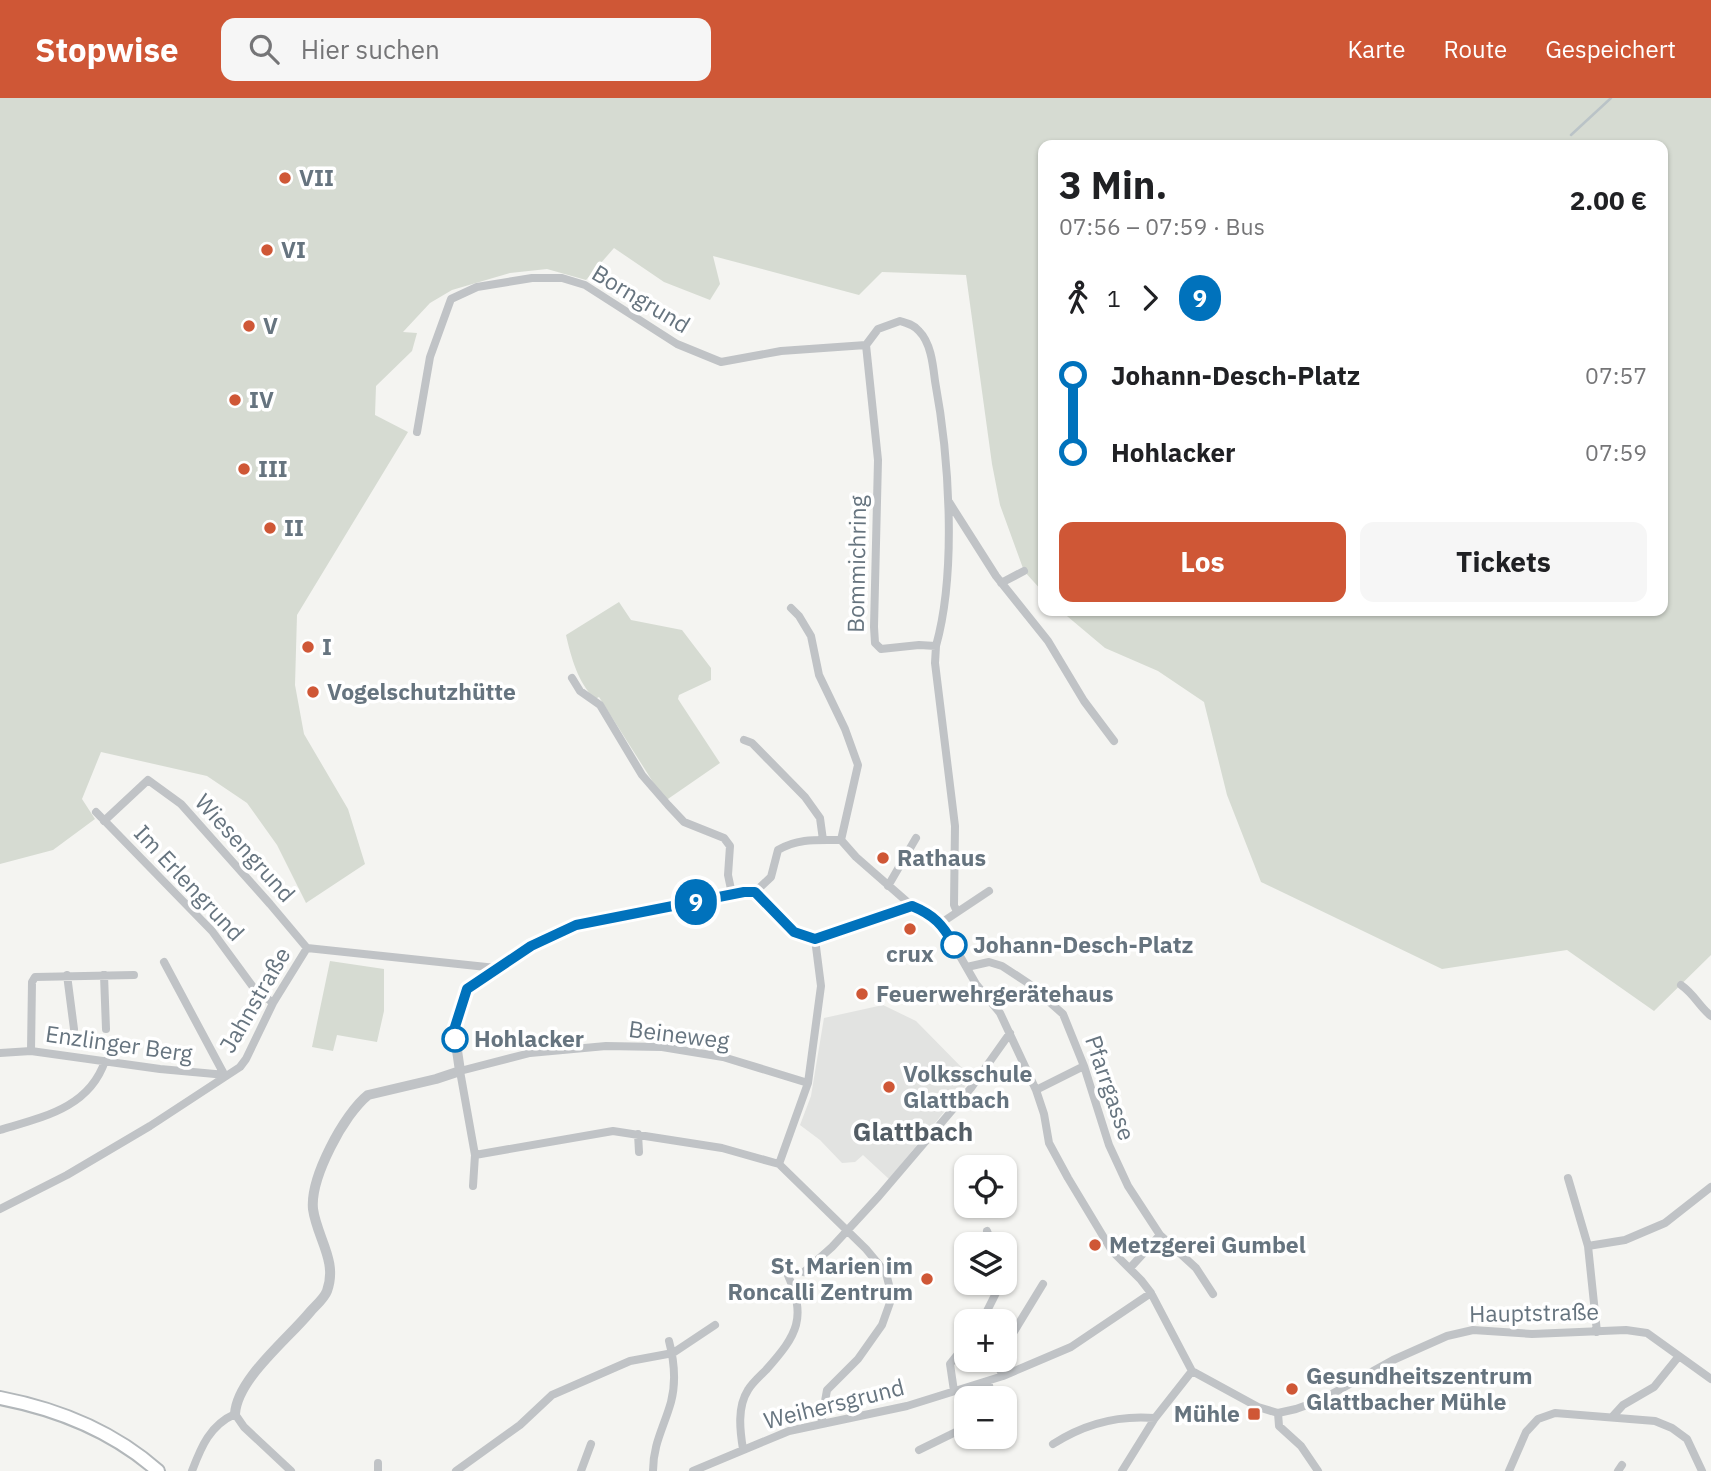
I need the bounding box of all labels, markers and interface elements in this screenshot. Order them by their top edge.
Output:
search box [221,18,711,81]
text: Stopwise [35,28,179,71]
icon: search [245,30,283,68]
text: Hier suchen [301,32,440,66]
text: Karte [1347,33,1406,65]
text: Route [1444,33,1507,65]
text: Gespeichert [1545,33,1676,65]
text: 3 Min. [1059,160,1167,209]
place label: VII [299,162,334,192]
marker: VII [277,170,293,186]
text: 2.00 € [1570,183,1647,217]
text: 07:56 – 07:59 · Bus [1059,211,1265,241]
place label: VI [281,234,306,264]
marker: VI [259,242,275,258]
street label: Borngrund [587,257,696,339]
icon: walk [1059,279,1097,317]
icon: forward [1131,279,1169,317]
text: 9 [1193,282,1207,314]
text: 1 [1107,283,1121,313]
place label: V [263,310,278,340]
marker: V [241,318,257,334]
text: Johann-Desch-Platz [1111,358,1360,392]
text: 07:57 [1585,360,1647,390]
place label: IV [249,384,274,414]
marker: IV [227,392,243,408]
text: Hohlacker [1111,435,1236,469]
text: 07:59 [1585,437,1647,467]
place label: III [258,453,288,483]
marker: III [236,461,252,477]
street label: Bommichring [840,495,872,633]
place label: II [284,512,304,542]
marker: II [262,520,278,536]
button: Los [1059,522,1346,602]
button: Tickets [1360,522,1647,602]
place label: I [322,631,332,661]
marker: I [300,639,316,655]
place label: Vogelschutzhütte [327,676,516,706]
marker: Vogelschutzhütte [305,684,321,700]
street label: Wiesengrund [189,787,302,908]
street label: Im Erlengrund [128,818,251,947]
place label: Rathaus [897,842,986,872]
marker: Rathaus [875,850,891,866]
line badge: 9 [673,879,719,925]
text: 9 [689,886,703,918]
marker: crux [902,921,918,937]
place label: Johann-Desch-Platz [973,929,1194,959]
marker: Johann-Desch-Platz [941,932,967,958]
place label: crux [886,938,934,968]
street label: Jahnstraße [212,941,296,1058]
place label: Feuerwehrgerätehaus [876,978,1114,1008]
marker: Feuerwehrgerätehaus [854,986,870,1002]
street label: Beineweg [627,1013,731,1055]
street label: Enzlinger Berg [44,1018,195,1068]
place label: Hohlacker [474,1023,584,1053]
marker: Hohlacker [442,1026,468,1052]
street label: Pfarrgasse [1079,1031,1143,1144]
place label: Volksschule Glattbach [903,1058,1032,1114]
marker: Volksschule Glattbach [881,1079,897,1095]
district label: Glattbach [853,1114,973,1148]
map controls [954,1155,1017,1449]
button: locate [954,1155,1017,1218]
place label: Metzgerei Gumbel [1109,1229,1306,1259]
button: layers [954,1232,1017,1295]
marker: Metzgerei Gumbel [1087,1237,1103,1253]
place label: St. Marien im Roncalli Zentrum [728,1250,913,1306]
marker: St. Marien im Roncalli Zentrum [919,1271,935,1287]
street label: Hauptstraße [1469,1296,1599,1328]
button: + [954,1309,1017,1372]
place label: Gesundheitszentrum Glattbacher Mühle [1306,1360,1532,1416]
street label: Weihersgrund [760,1371,907,1435]
marker: Gesundheitszentrum Glattbacher Mühle [1284,1381,1300,1397]
button: − [954,1386,1017,1449]
place label: Mühle [1174,1398,1240,1428]
marker: Mühle [1246,1406,1262,1422]

